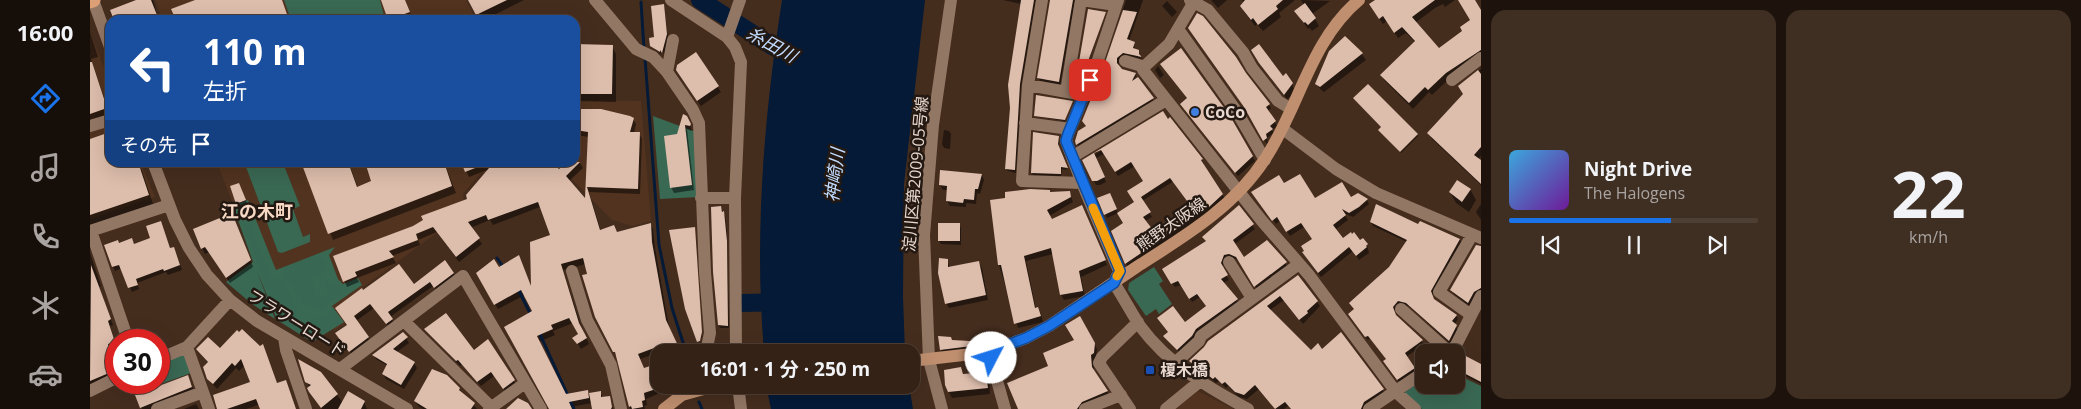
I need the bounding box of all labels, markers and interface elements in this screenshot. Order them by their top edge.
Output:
text: 16:00 [17,17,73,47]
water label: 糸田川 [743,20,803,69]
text: 110 m [203,28,307,75]
icon: left [120,35,185,100]
pin [1069,59,1111,101]
icon: arrive [1076,66,1104,94]
text: 左折 [203,75,247,105]
icon: directions [28,81,63,116]
street label: 淀川区第2009-05号線 [897,95,933,253]
place label: CoCo [1205,101,1245,123]
marker: CoCo [1189,106,1201,118]
icon: arrive [187,130,215,158]
text: その先 [120,132,177,158]
water label: 神崎川 [819,145,849,203]
text: 22 [1891,149,1966,237]
icon: music [28,150,63,185]
text: Night Drive [1584,156,1692,182]
text: The Halogens [1584,182,1685,204]
street label: 熊野大阪線 [1132,192,1210,256]
district label: 江の木町 [221,199,293,223]
icon: phone [28,219,63,254]
text: km/h [1909,226,1948,248]
icon: previous [1537,231,1565,259]
icon: pause [1620,231,1648,259]
icon: next [1703,231,1731,259]
street label: フラワーロード [244,284,350,362]
icon: climate [28,288,63,323]
speed limit sign: 30 [105,329,170,394]
position arrow [964,331,1016,383]
map controls [1415,344,1465,394]
button: sound [1415,344,1465,394]
text: 16:01 · 1 分 · 250 m [700,356,870,382]
icon: car [28,357,63,392]
place label: 榎木橋 [1160,359,1208,381]
marker: 榎木橋 [1144,364,1156,376]

